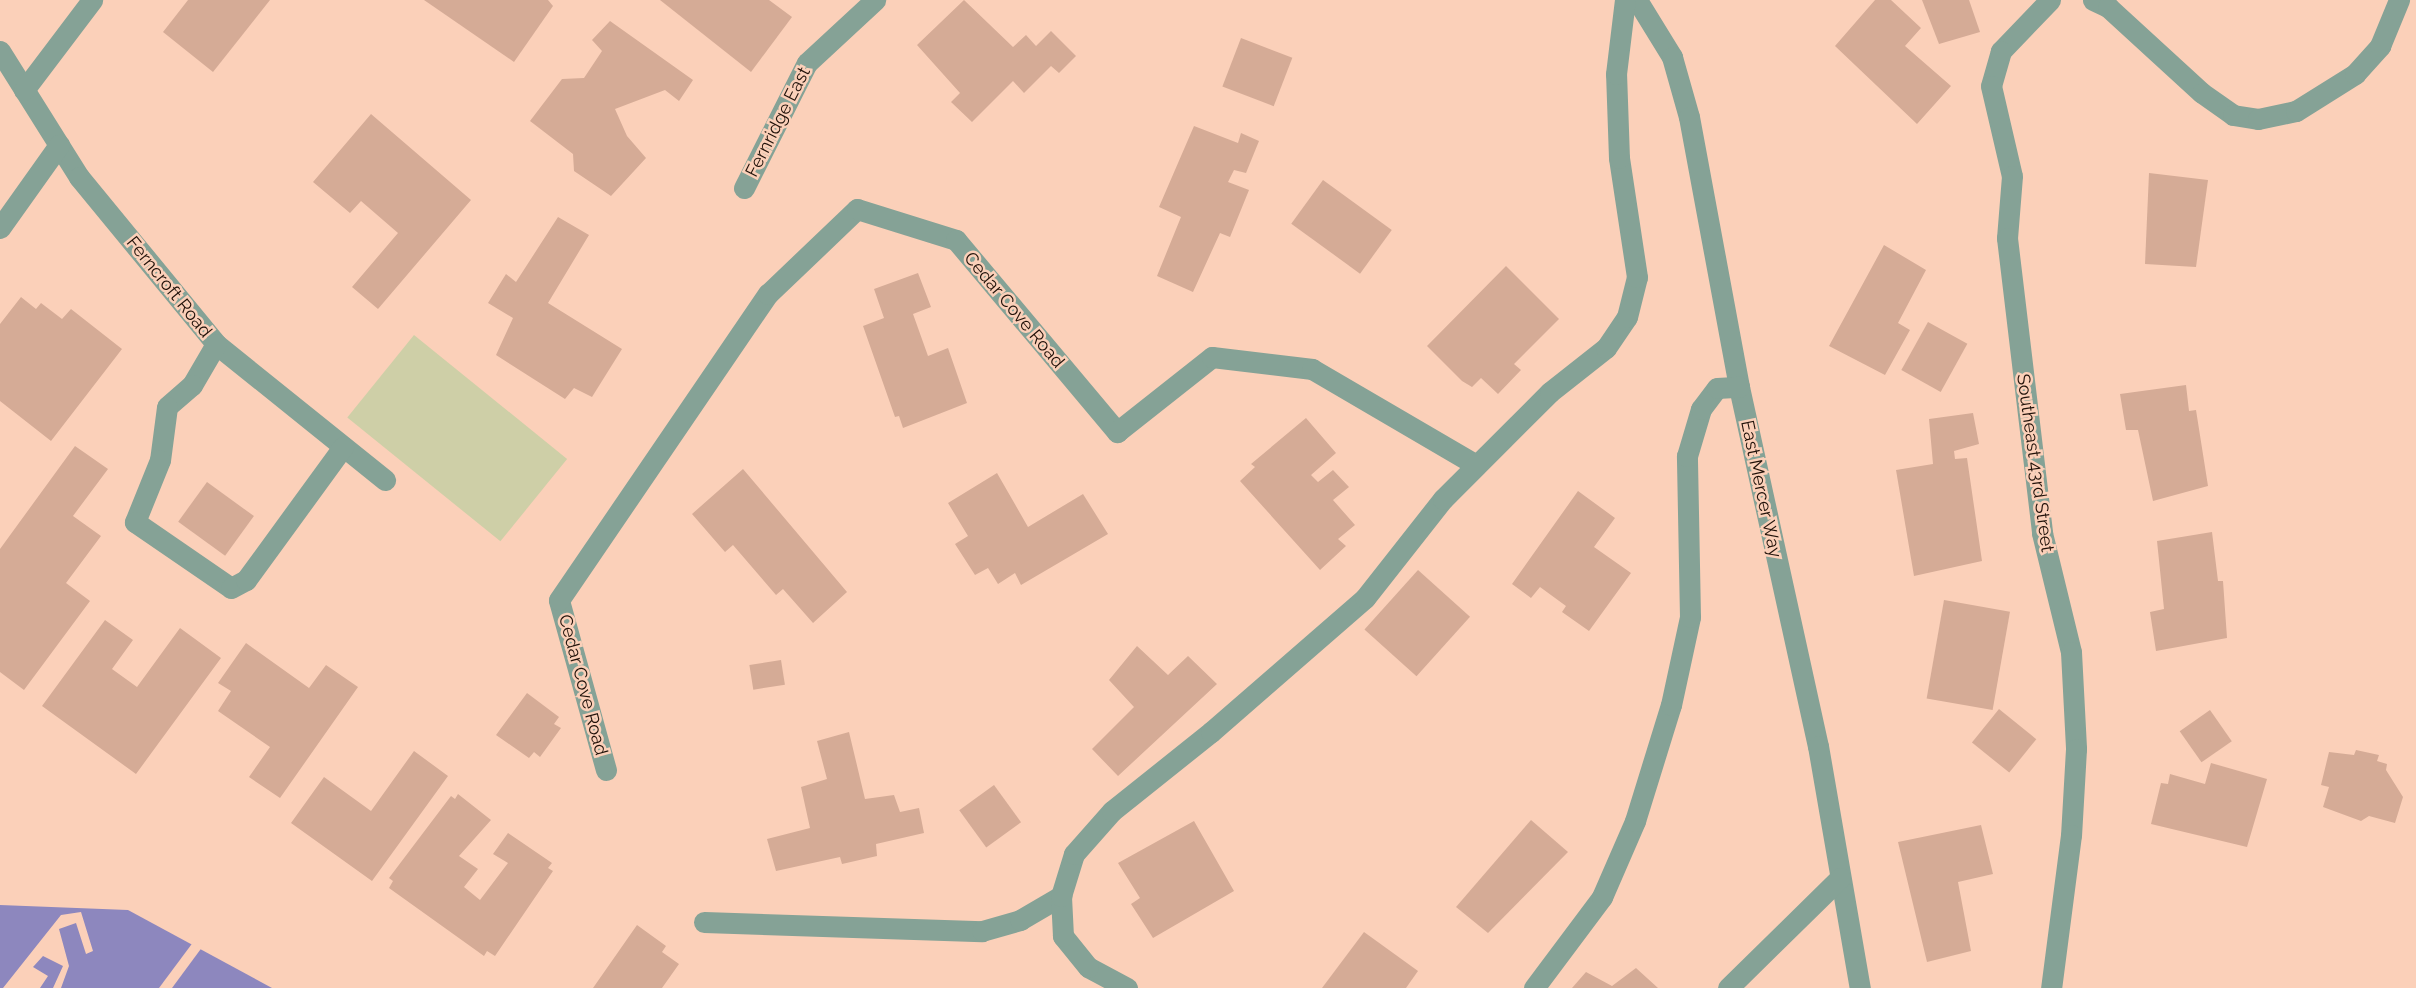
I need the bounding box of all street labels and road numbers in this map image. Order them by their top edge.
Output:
street label: Fernridge East [741,63,815,181]
street label: Ferncroft Road [122,232,216,342]
street label: Cedar Cove Road [959,247,1069,373]
street label: Southeast 43rd Street [2012,373,2058,553]
street label: East Mercer Way [1736,418,1786,560]
street label: Cedar Cove Road [554,612,612,758]

